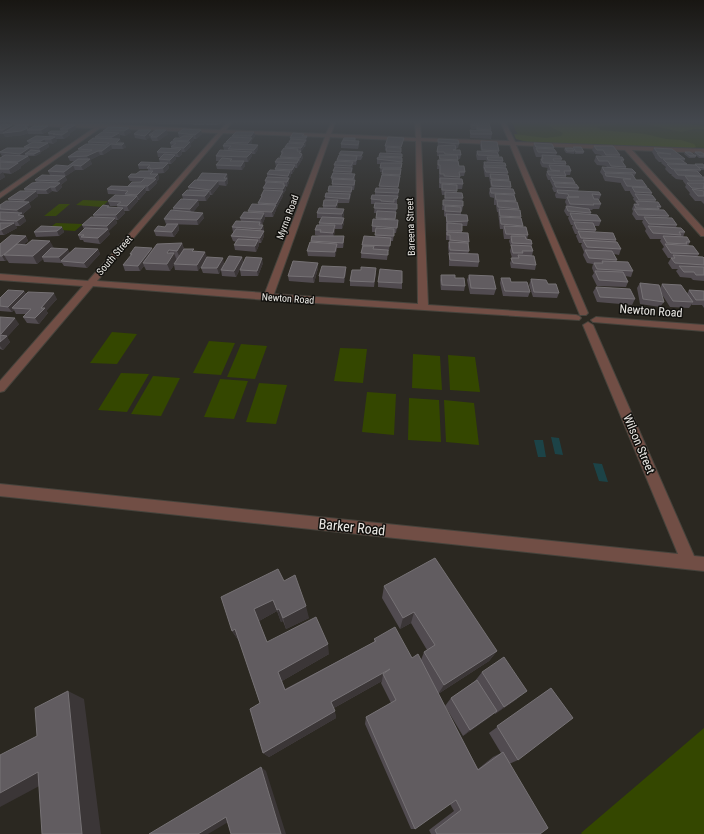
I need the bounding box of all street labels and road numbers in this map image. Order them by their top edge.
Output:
street label: Myrna Road [274,193,301,241]
street label: Bareena Street [404,198,417,256]
street label: South Street [94,233,134,277]
street label: Newton Road [261,291,315,306]
street label: Newton Road [619,302,683,320]
street label: Wilson Street [620,412,658,476]
street label: Barker Road [318,516,386,538]

